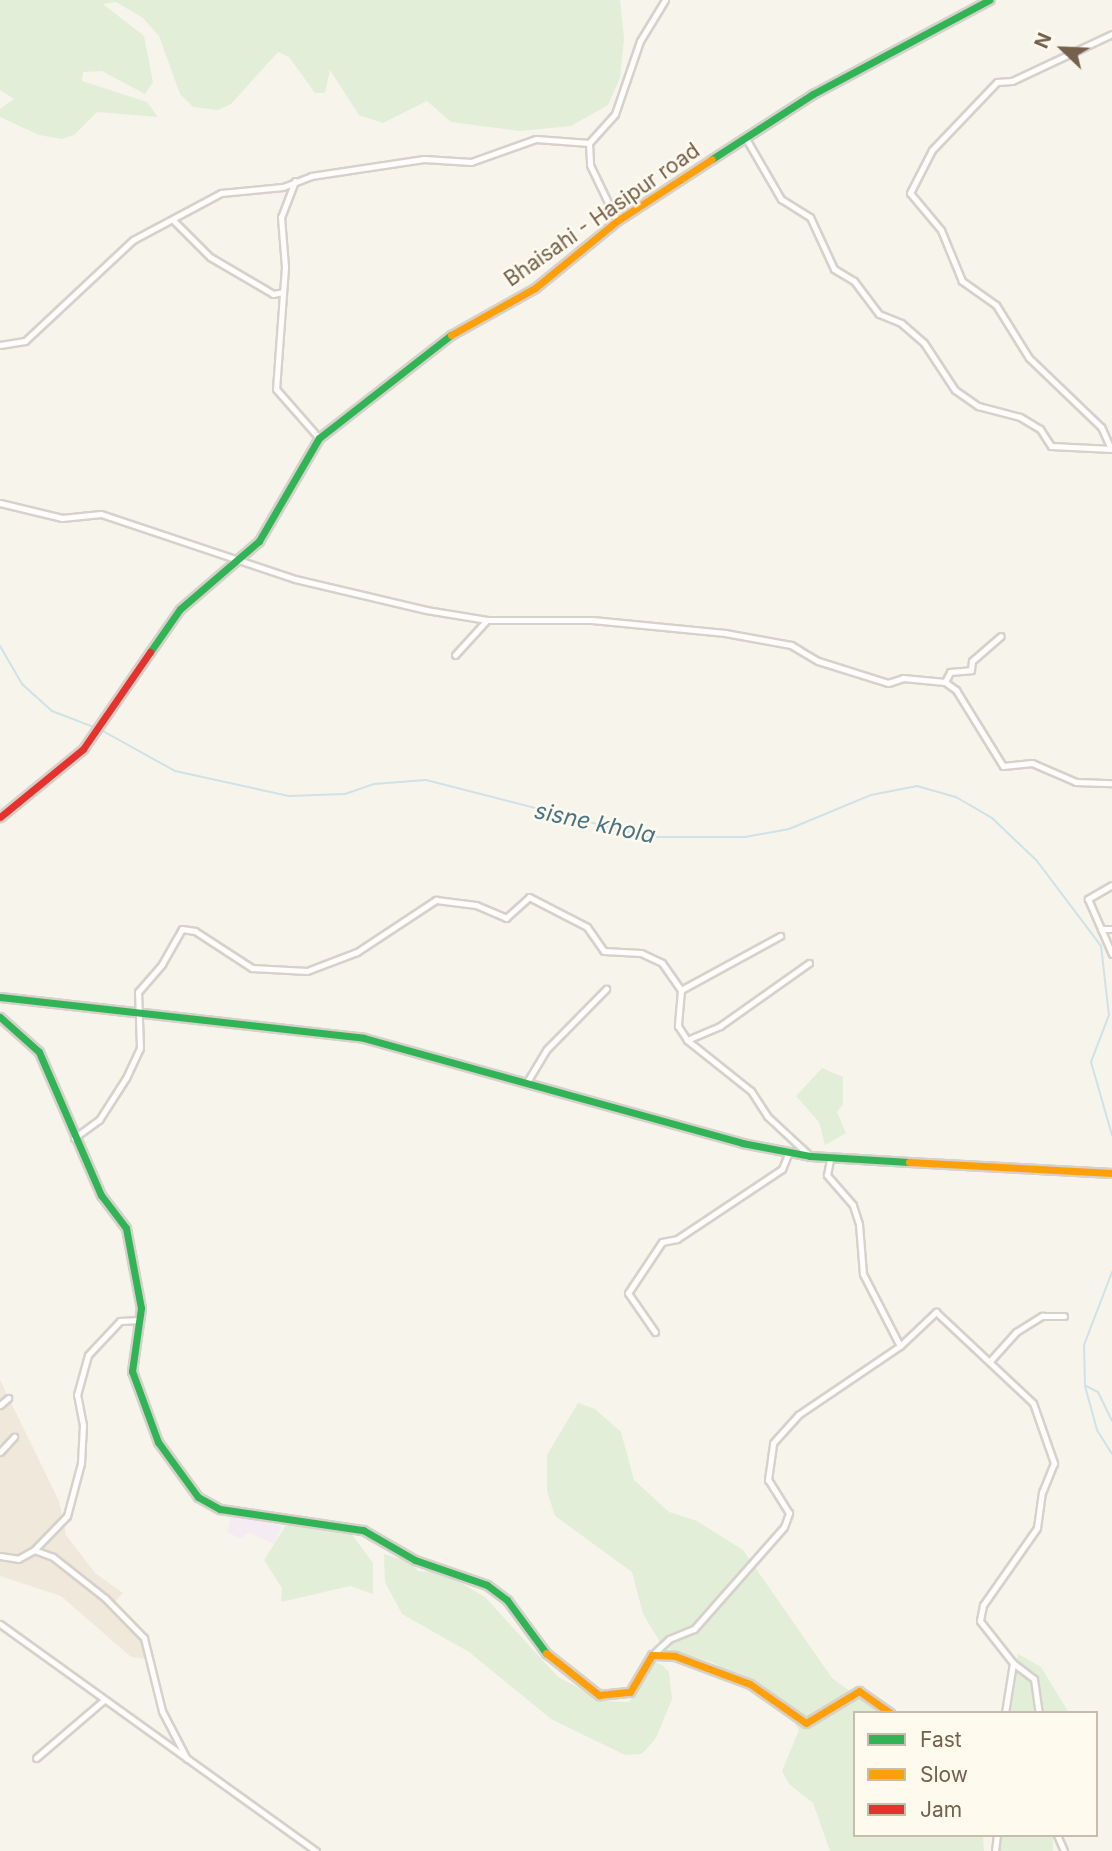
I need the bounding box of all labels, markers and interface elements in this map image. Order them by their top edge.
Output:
north arrow [1028,14,1098,84]
text: N [1030,29,1057,52]
street label: Bhaisahi - Hasipur road [500,138,704,292]
water label: sisne khola [532,797,658,849]
legend [853,1711,1098,1837]
text: Fast [920,1727,962,1752]
text: Slow [920,1762,968,1787]
text: Jam [920,1797,962,1822]

